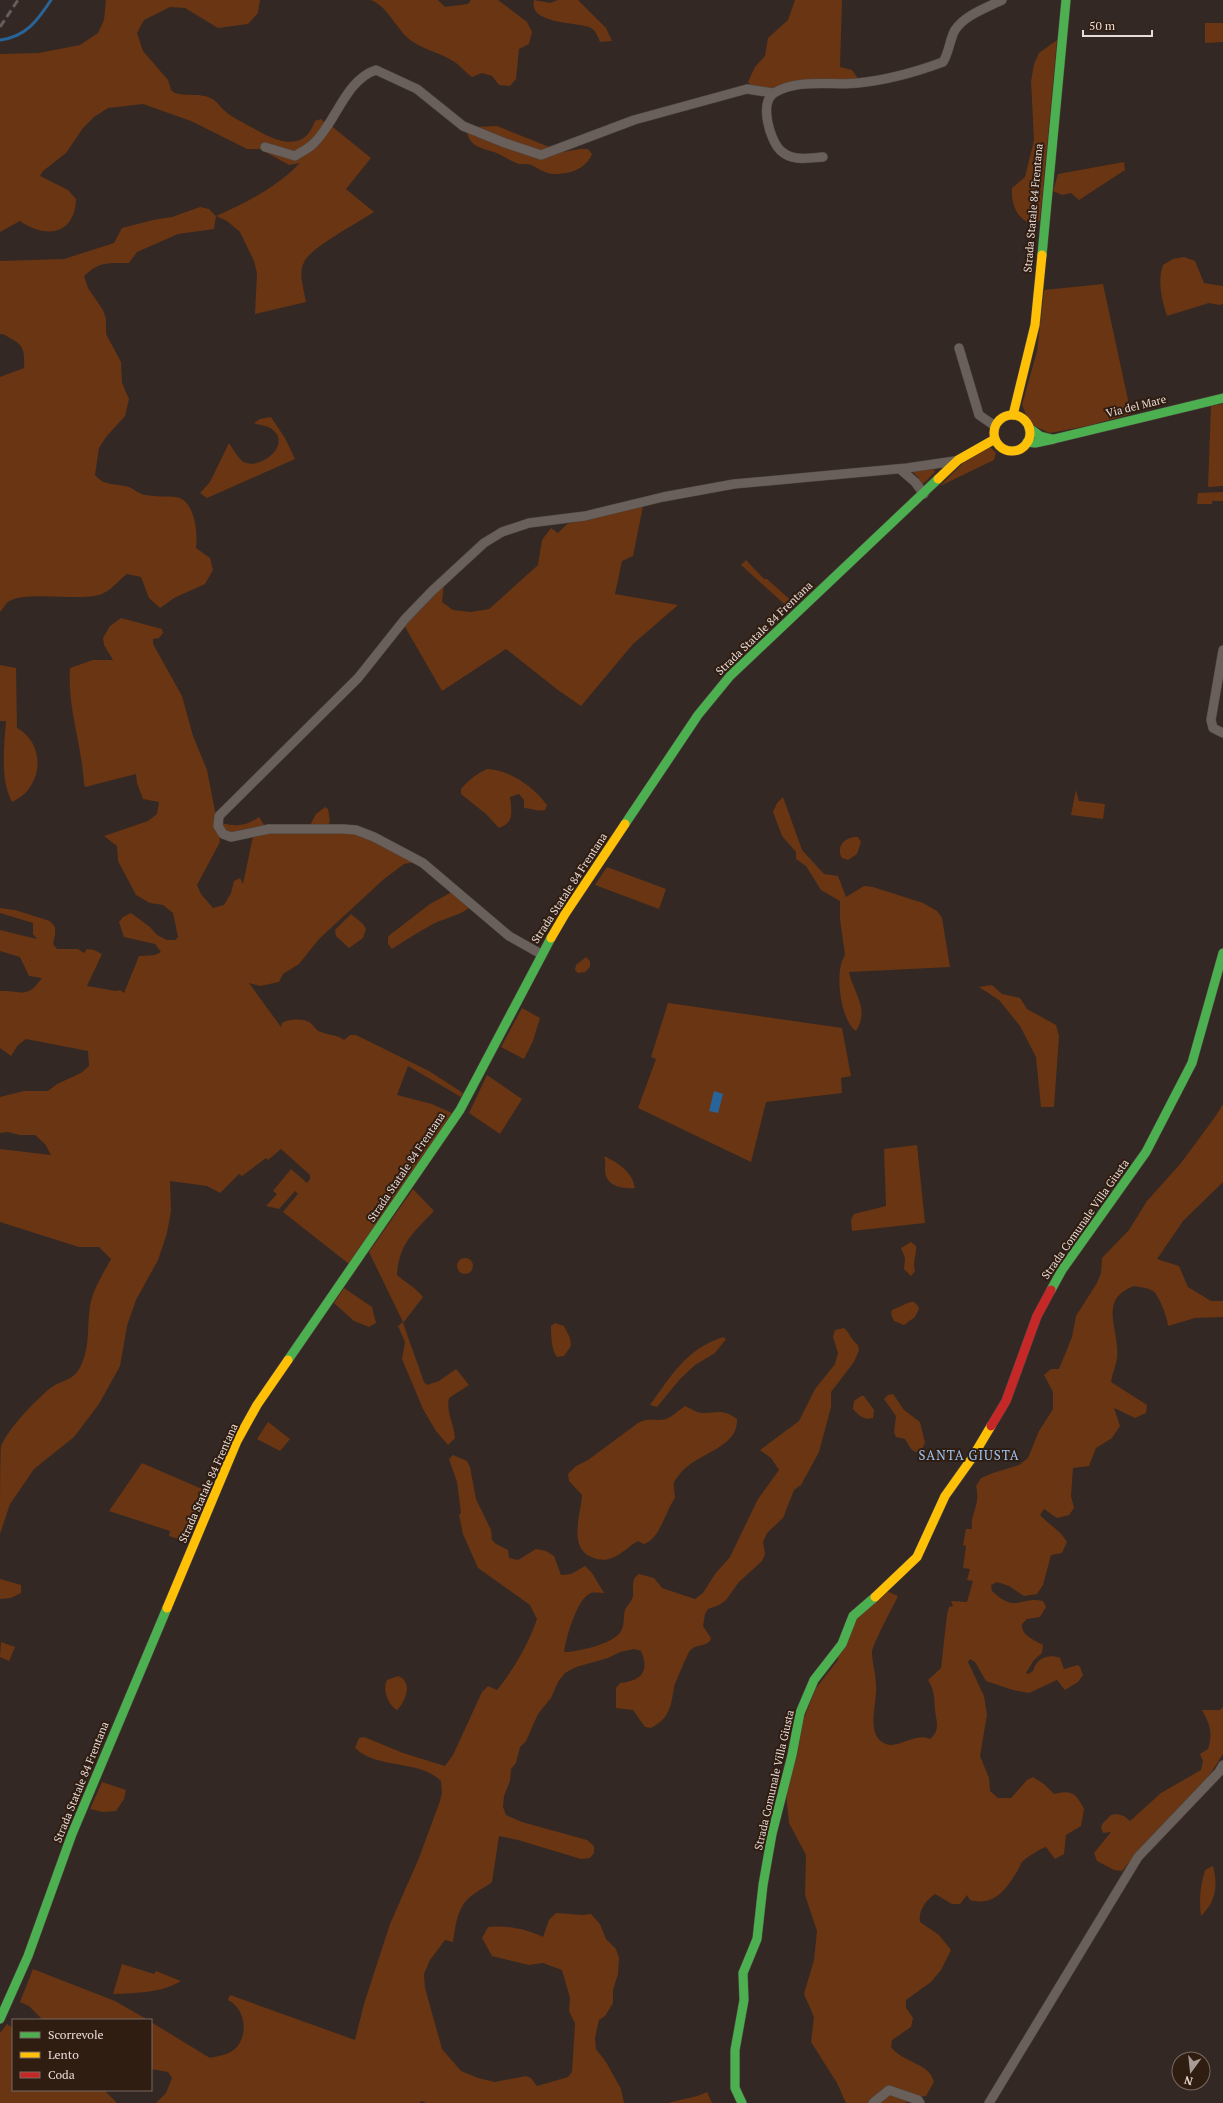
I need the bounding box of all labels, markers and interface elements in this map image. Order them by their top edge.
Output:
scale bar [1083,12,1152,38]
text: 50 m [1089,18,1116,33]
street label: Strada Statale 84 Frentana [1020,143,1046,273]
street label: Via del Mare [1104,392,1168,420]
street label: Strada Statale 84 Frentana [713,578,816,678]
street label: Strada Statale 84 Frentana [528,830,610,946]
street label: Strada Statale 84 Frentana [364,1109,448,1224]
street label: Strada Comunale Villa Giusta [1038,1156,1132,1282]
street label: Strada Statale 84 Frentana [175,1421,241,1545]
district label: SANTA GIUSTA [918,1446,1020,1464]
street label: Strada Comunale Villa Giusta [751,1708,797,1851]
street label: Strada Statale 84 Frentana [50,1719,112,1845]
legend [12,2019,152,2091]
text: Scorrevole [48,2027,104,2042]
text: Lento [48,2047,79,2062]
north arrow [1171,2051,1211,2091]
text: Coda [48,2067,75,2082]
text: N [1182,2073,1194,2089]

